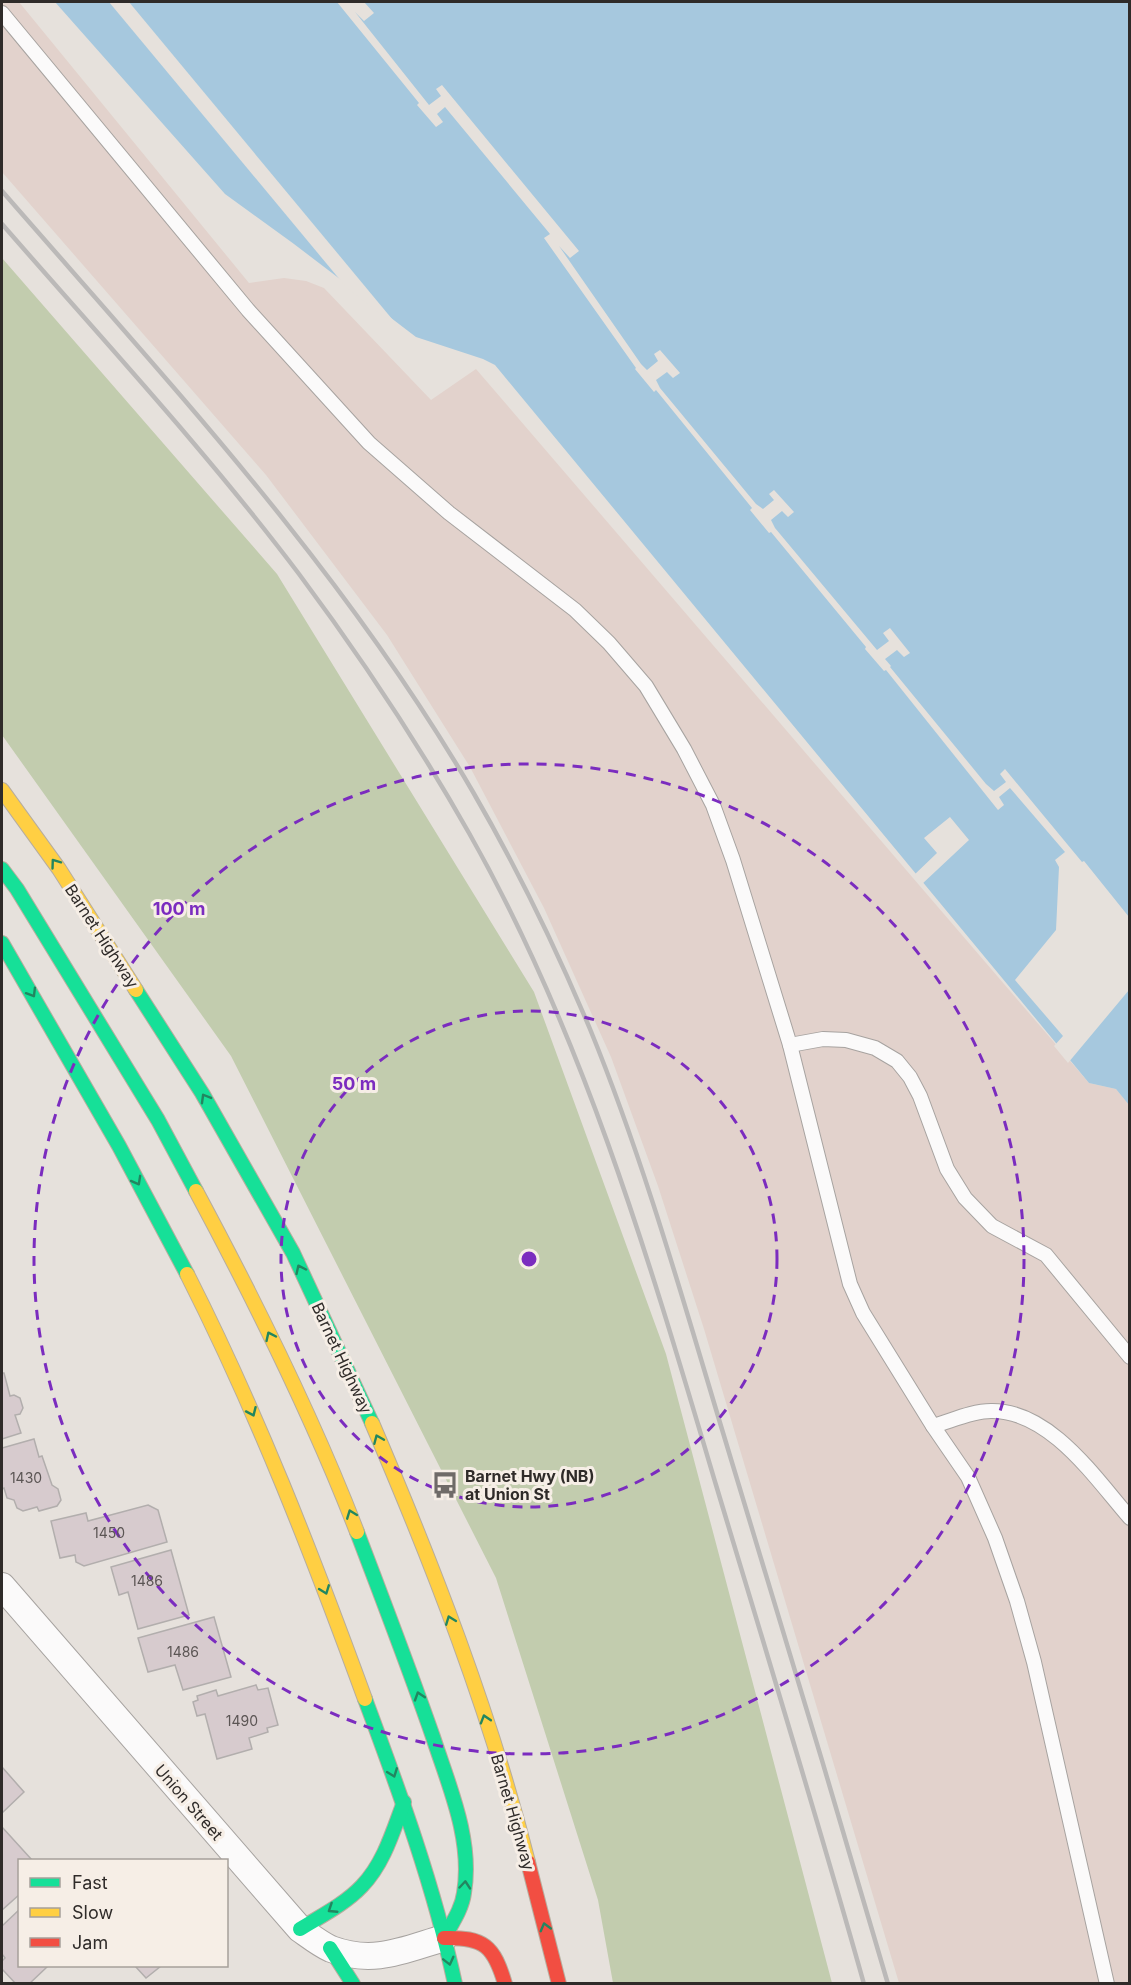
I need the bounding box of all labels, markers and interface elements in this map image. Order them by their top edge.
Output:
one-way arrow [51,859,62,870]
street label: Barnet Highway [61,880,143,992]
text: 100 m [153,898,205,919]
one-way arrow [24,987,36,997]
text: 50 m [332,1073,376,1094]
one-way arrow [201,1094,212,1104]
one-way arrow [130,1175,141,1185]
centre of rings [519,1249,539,1269]
one-way arrow [296,1264,308,1275]
street label: Barnet Highway [308,1299,376,1417]
one-way arrow [266,1332,278,1343]
one-way arrow [245,1405,257,1416]
one-way arrow [374,1434,386,1445]
place label: Barnet Hwy (NB) at Union St [465,1466,594,1504]
house number: 1430 [10,1469,42,1486]
bus stop icon: Barnet Hwy (NB) at Union St [430,1470,460,1500]
one-way arrow [345,1509,358,1520]
house number: 1450 [93,1524,125,1541]
house number: 1486 [131,1572,163,1589]
one-way arrow [317,1584,330,1595]
one-way arrow [445,1616,457,1627]
house number: 1486 [167,1643,199,1660]
one-way arrow [414,1692,426,1702]
house number: 1490 [226,1712,258,1729]
one-way arrow [480,1714,492,1725]
street label: Barnet Highway [487,1752,539,1872]
street label: Union Street [151,1760,227,1844]
one-way arrow [386,1767,398,1778]
legend [18,1859,228,1967]
text: Fast [72,1872,108,1893]
one-way arrow [458,1880,471,1889]
text: Slow [72,1902,113,1923]
one-way arrow [328,1902,339,1913]
one-way arrow [539,1922,552,1932]
text: Jam [72,1932,108,1953]
one-way arrow [442,1956,455,1966]

